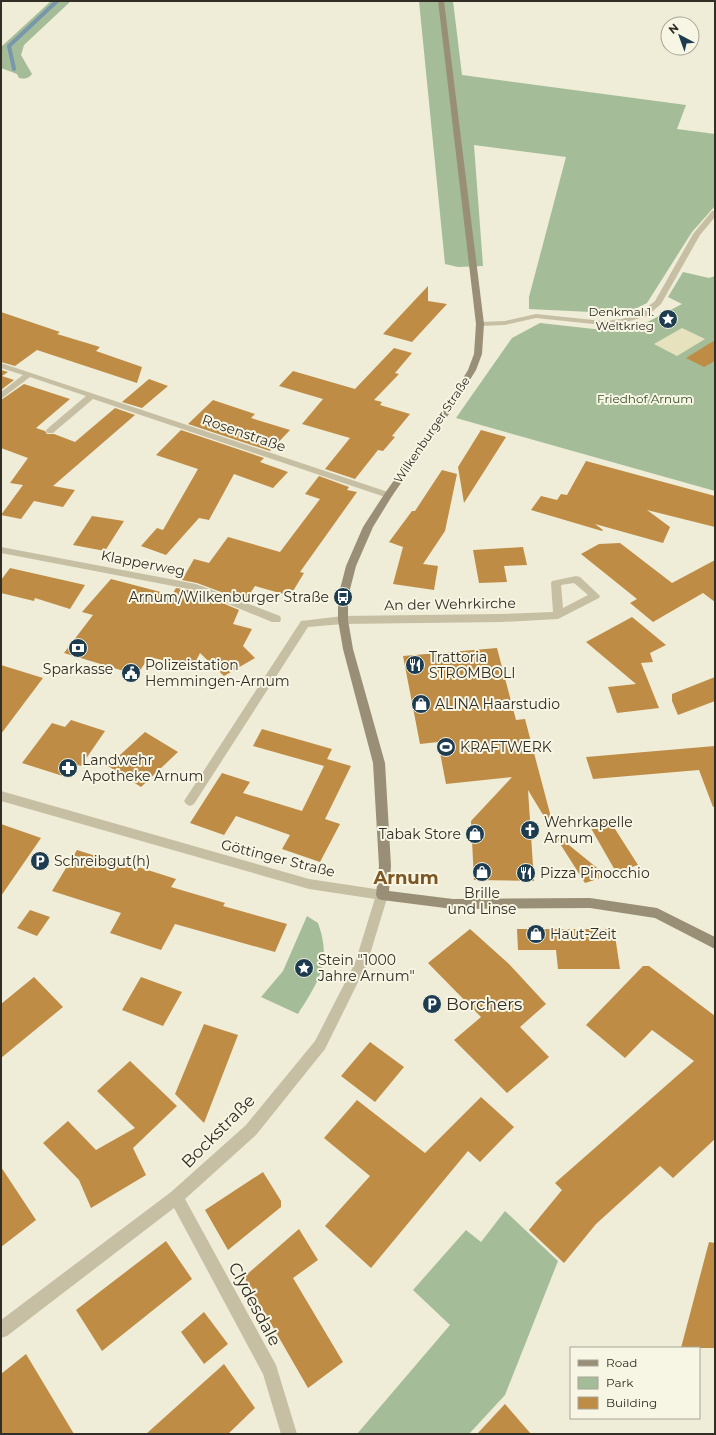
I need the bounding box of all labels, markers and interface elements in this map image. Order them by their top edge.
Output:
north arrow [660,16,700,56]
text: N [665,20,681,37]
place label: Denkmal 1. Weltkrieg [589,304,654,333]
place icon: Denkmal 1. Weltkrieg [657,308,679,330]
street label: Wilkenburger Straße [390,374,473,486]
park label: Friedhof Arnum [597,391,693,406]
street label: Rosenstraße [200,410,288,456]
street label: Klapperweg [99,546,187,580]
bus stop icon: Arnum/Wilkenburger Straße [332,586,354,608]
place label: Arnum/Wilkenburger Straße [129,588,329,606]
street label: An der Wehrkirche [384,594,516,614]
bank icon: Sparkasse [67,637,89,659]
place label: Trattoria STROMBOLI [429,648,516,682]
restaurant icon: Trattoria STROMBOLI [404,654,426,676]
place label: Polizeistation Hemmingen-Arnum [145,656,290,690]
place label: Sparkasse [43,660,113,678]
public building icon: Polizeistation Hemmingen-Arnum [120,662,142,684]
shop icon: ALINA Haarstudio [410,693,432,715]
place label: ALINA Haarstudio [435,695,560,713]
sports icon: KRAFTWERK [435,736,457,758]
place label: KRAFTWERK [460,738,552,756]
place label: Landwehr Apotheke Arnum [82,751,203,785]
pharmacy icon: Landwehr Apotheke Arnum [57,757,79,779]
place label: Wehrkapelle Arnum [544,813,633,847]
church icon: Wehrkapelle Arnum [519,819,541,841]
shop icon: Tabak Store [464,823,486,845]
place label: Tabak Store [379,825,461,843]
street label: Göttinger Straße [219,835,337,881]
parking icon: Schreibgut(h) [29,850,51,872]
place label: Schreibgut(h) [54,852,150,870]
shop icon: Brille und Linse [471,861,493,883]
restaurant icon: Pizza Pinocchio [515,862,537,884]
place label: Pizza Pinocchio [540,864,650,882]
district label: Arnum [372,867,439,889]
place label: Brille und Linse [448,884,516,918]
shop icon: Haut-Zeit [525,923,547,945]
place label: Haut-Zeit [550,925,617,943]
place label: Stein "1000 Jahre Arnum" [317,951,415,985]
place icon: Stein "1000 Jahre Arnum" [293,957,315,979]
parking icon: Borchers [421,993,443,1015]
place label: Borchers [446,994,522,1014]
street label: Bockstraße [177,1090,259,1172]
street label: Clydesdale [225,1259,285,1349]
legend [570,1347,700,1419]
text: Road [606,1355,637,1370]
text: Park [606,1375,634,1390]
text: Building [606,1395,657,1410]

